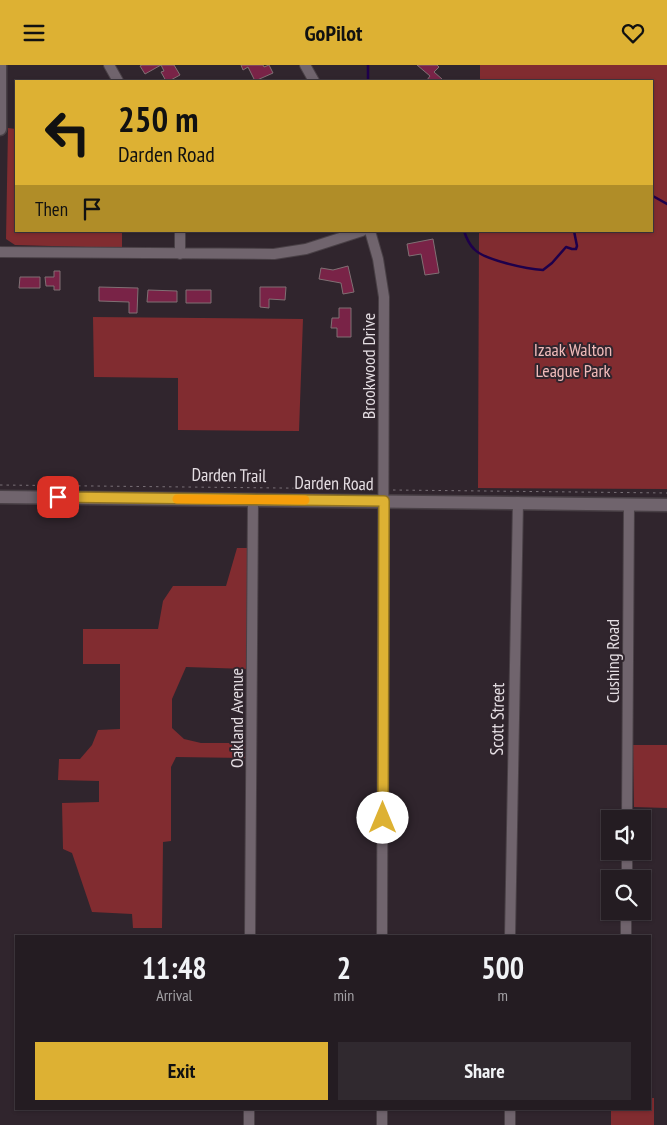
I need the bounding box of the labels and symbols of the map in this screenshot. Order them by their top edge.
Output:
street label: Brookwood Drive [357,313,380,419]
park label: Izaak Walton League Park [534,338,612,382]
street label: Darden Trail [191,463,267,487]
street label: Darden Road [294,471,374,495]
pin [37,476,79,518]
street label: Cushing Road [601,619,624,703]
street label: Oakland Avenue [225,668,248,768]
street label: Scott Street [485,682,509,755]
position arrow [356,791,408,843]

